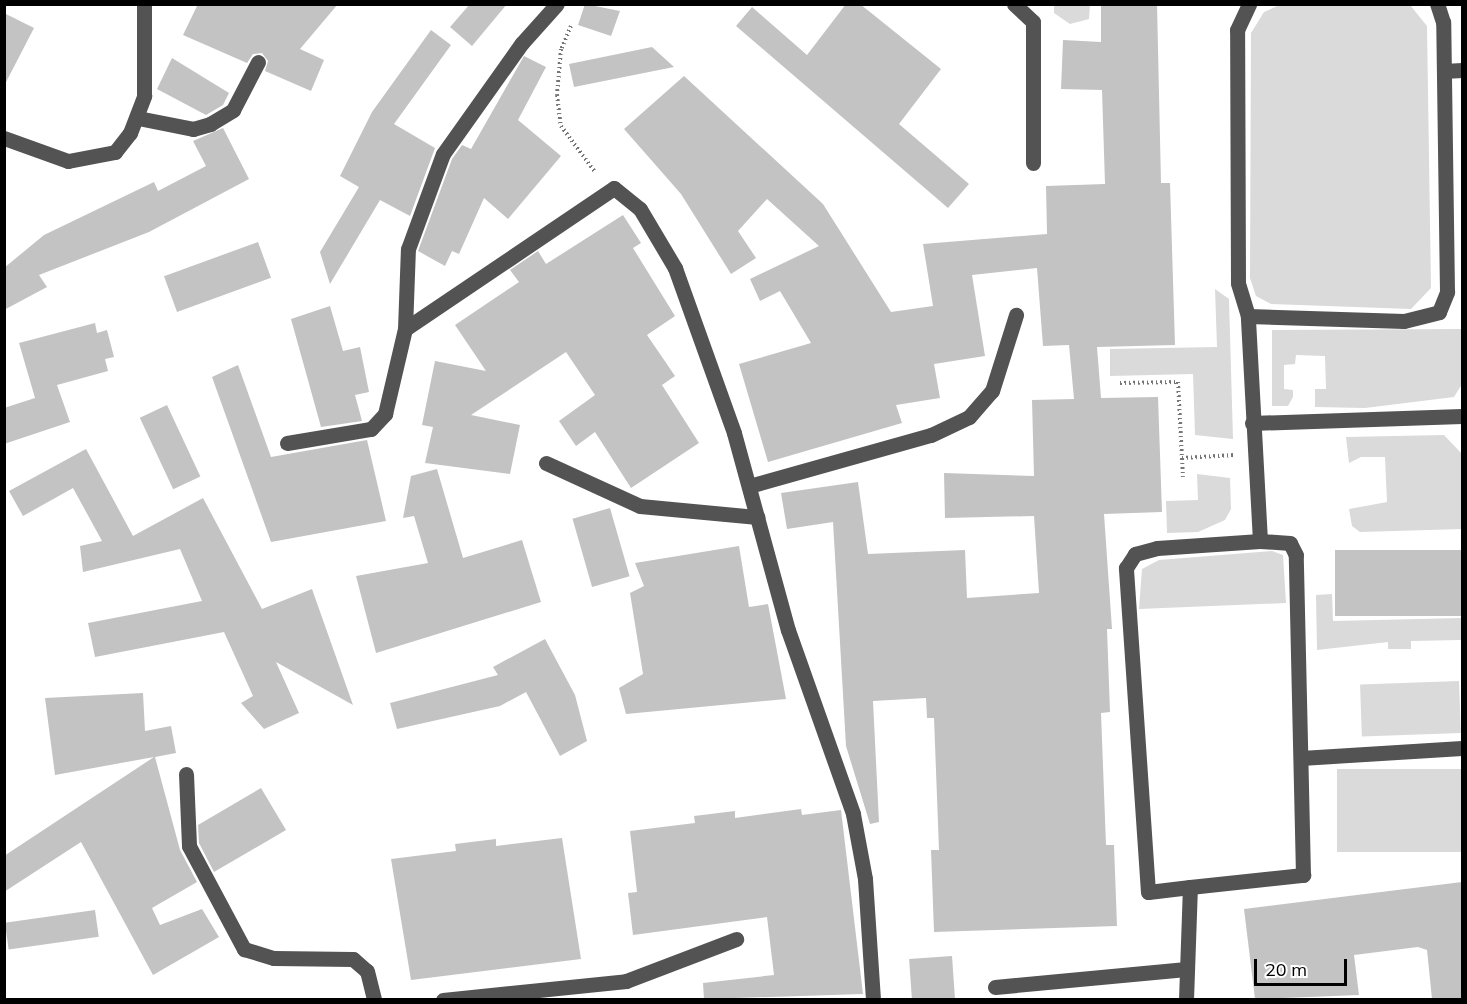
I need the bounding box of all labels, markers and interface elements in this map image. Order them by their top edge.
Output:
scale bar [1257,947,1350,985]
text: 20 m [1265,958,1307,981]

